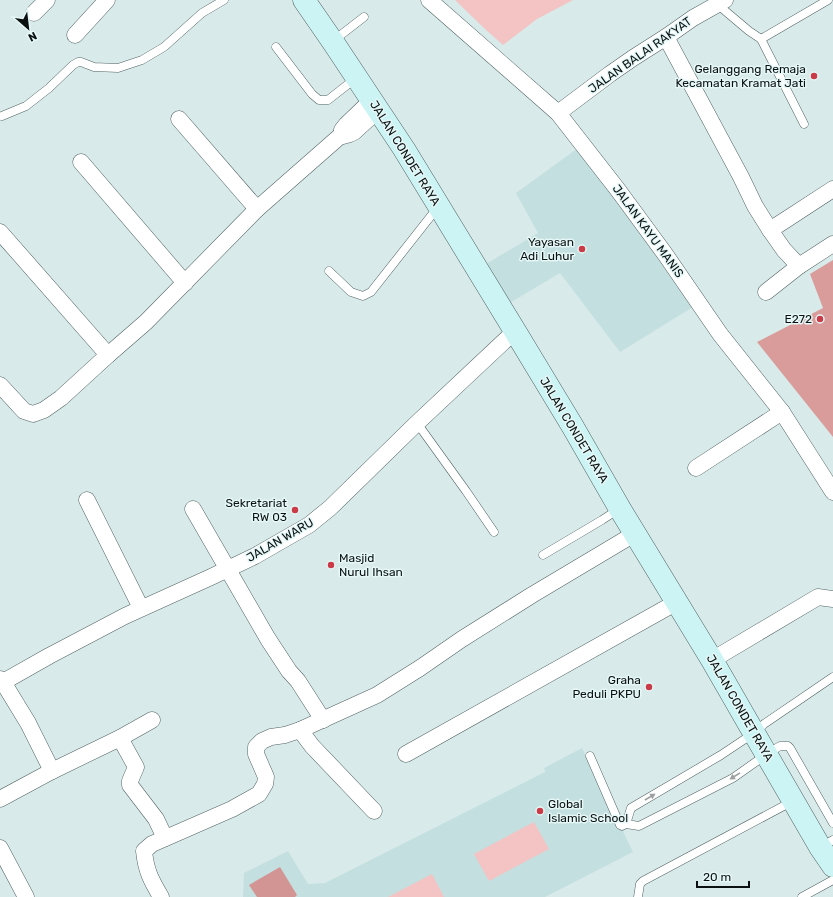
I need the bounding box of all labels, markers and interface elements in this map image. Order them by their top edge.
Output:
north arrow [8,8,48,48]
street label: JALAN BALAI RAKYAT [586,14,694,96]
text: N [26,29,39,44]
place label: Gelanggang Remaja Kecamatan Kramat Jati [676,62,806,90]
marker: Gelanggang Remaja Kecamatan Kramat Jati [809,71,819,81]
street label: JALAN CONDET RAYA [367,98,443,208]
street label: JALAN KAYU MANIS [609,182,687,280]
place label: Yayasan Adi Luhur [520,235,574,263]
marker: Yayasan Adi Luhur [577,244,587,254]
place label: E272 [784,312,812,326]
marker: E272 [815,314,825,324]
street label: JALAN CONDET RAYA [537,374,611,486]
place label: Sekretariat RW 03 [225,496,287,524]
marker: Sekretariat RW 03 [290,505,300,515]
street label: JALAN WARU [244,515,316,565]
place label: Masjid Nurul Ihsan [339,551,403,579]
marker: Masjid Nurul Ihsan [326,560,336,570]
street label: JALAN CONDET RAYA [704,652,776,764]
place label: Graha Peduli PKPU [573,673,641,701]
marker: Graha Peduli PKPU [644,682,654,692]
one-way arrow [729,773,740,780]
one-way arrow [644,793,655,800]
place label: Global Islamic School [548,797,628,825]
marker: Global Islamic School [535,806,545,816]
scale bar [697,863,749,889]
text: 20 m [703,870,731,884]

